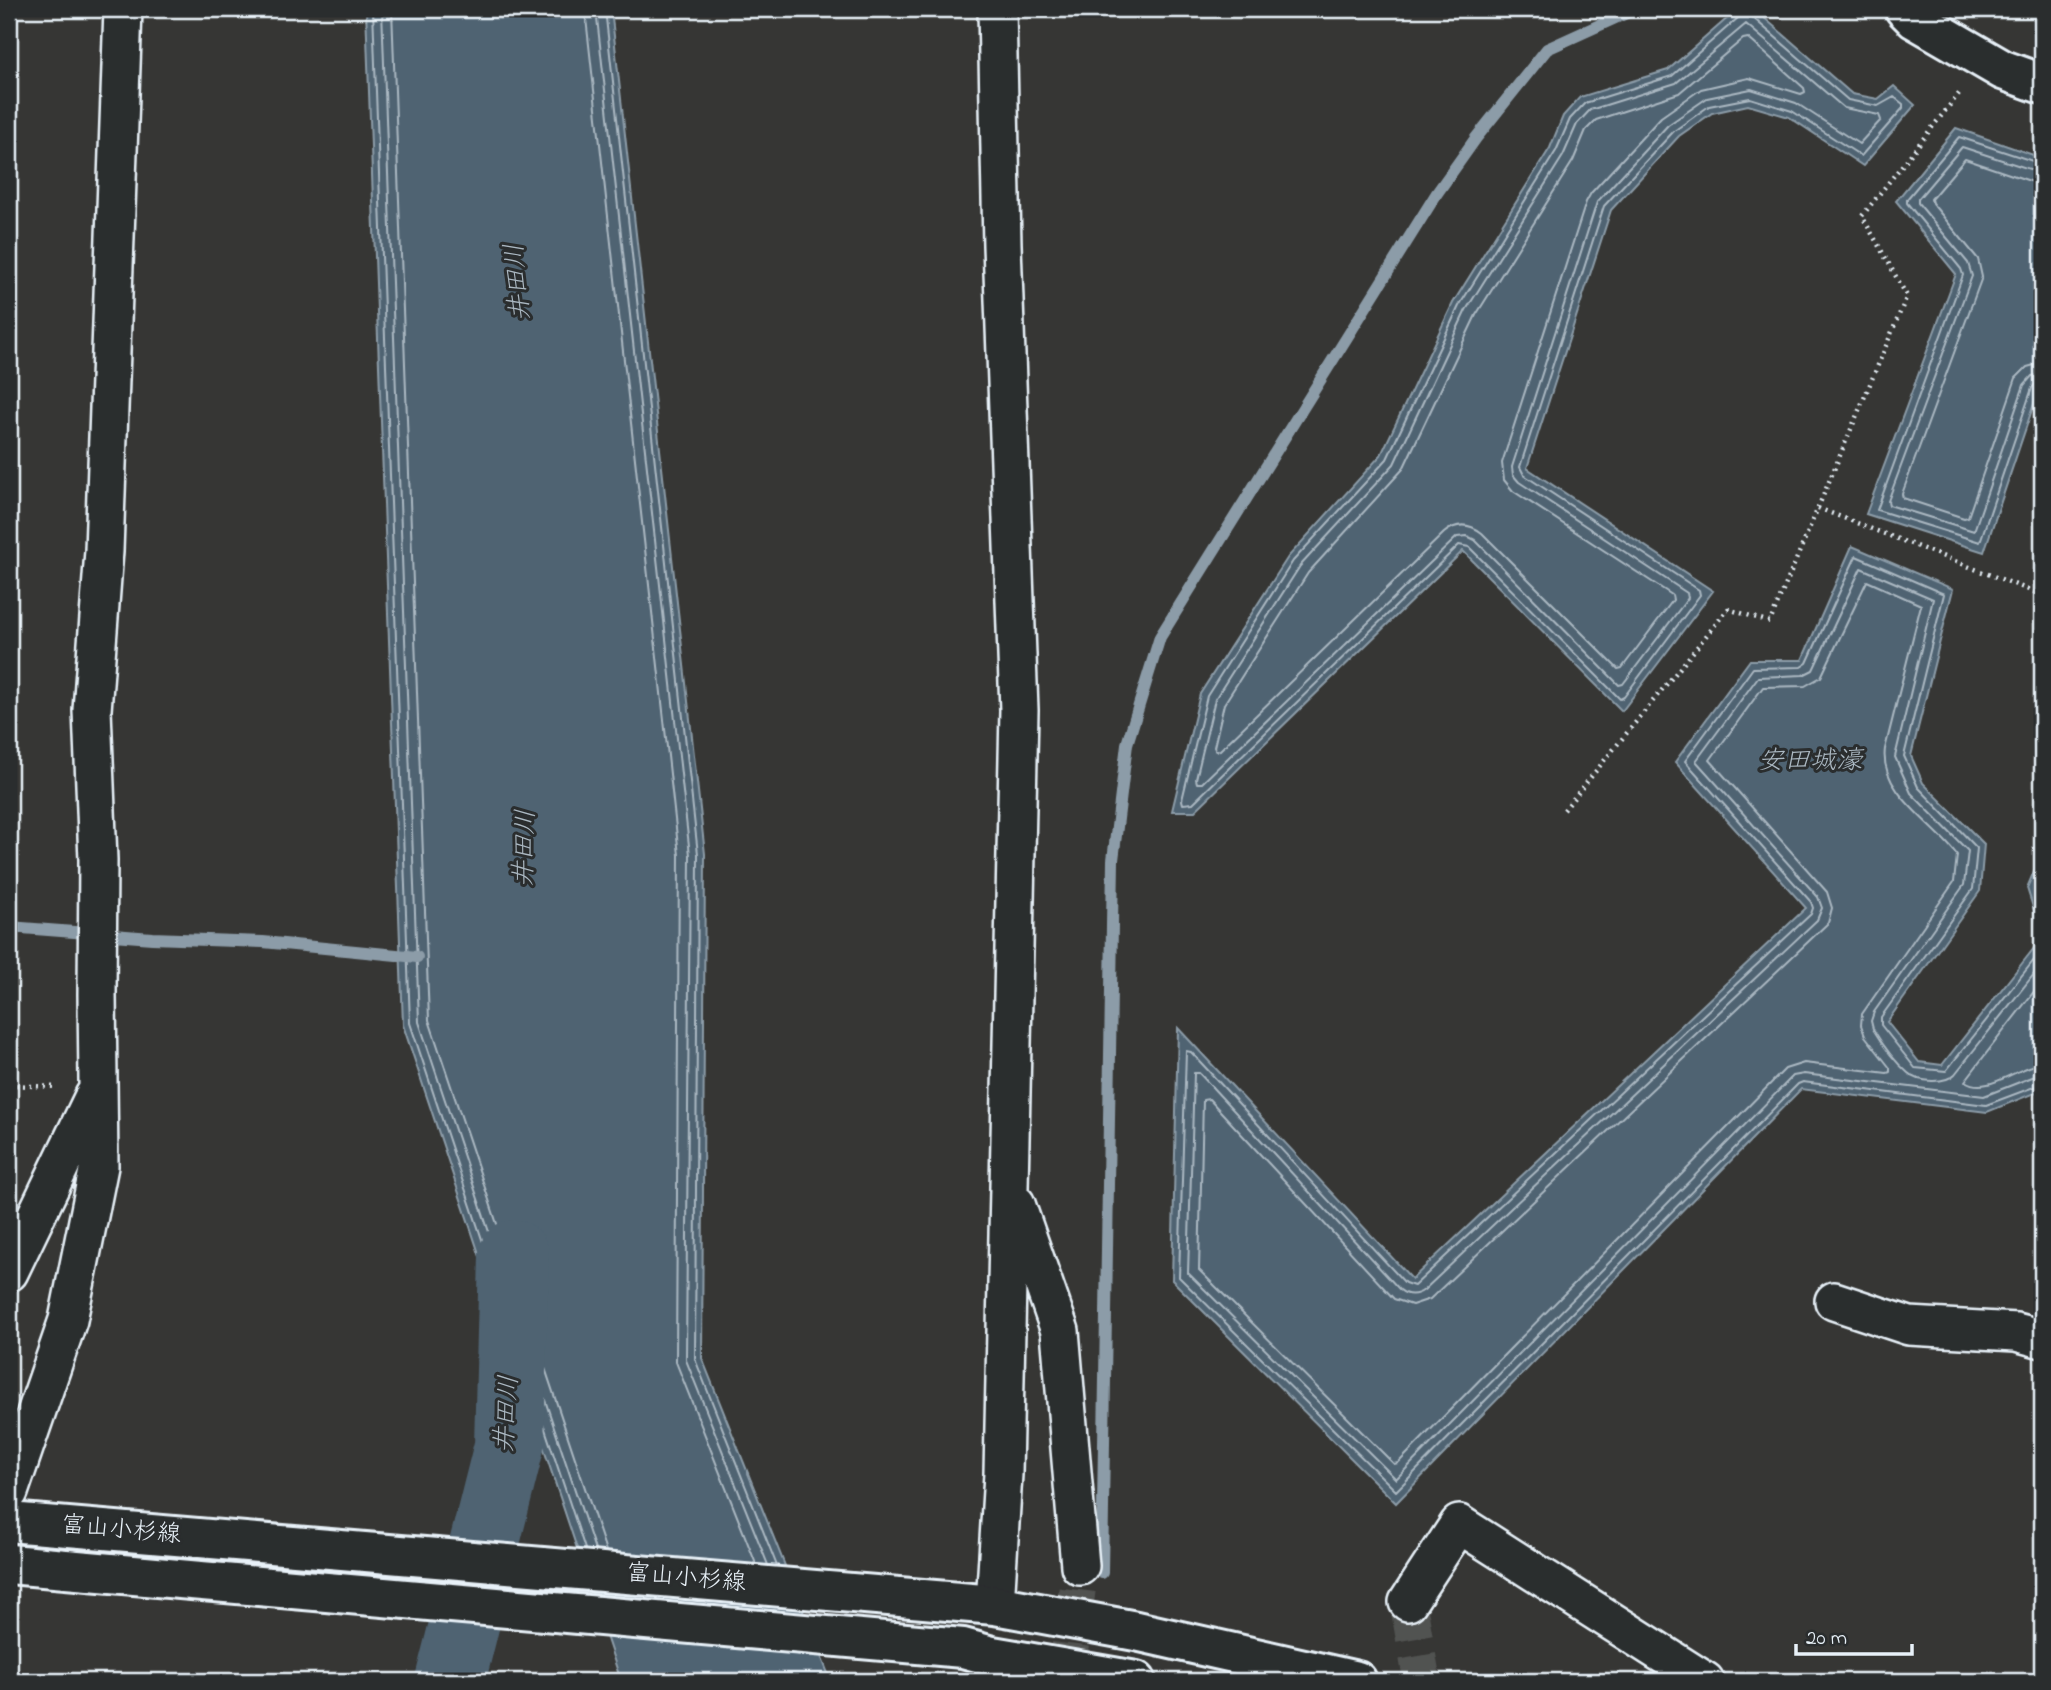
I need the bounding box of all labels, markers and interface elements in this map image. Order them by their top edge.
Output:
water label: 井田川 [497,241,541,323]
water label: 安田城濠 [1758,743,1865,781]
water label: 井田川 [506,808,546,888]
water label: 井田川 [486,1374,530,1454]
street label: 富山小杉線 [60,1508,182,1554]
street label: 富山小杉線 [625,1556,747,1602]
scale bar [1796,1613,1911,1657]
text: 20 m [1806,1624,1847,1654]

